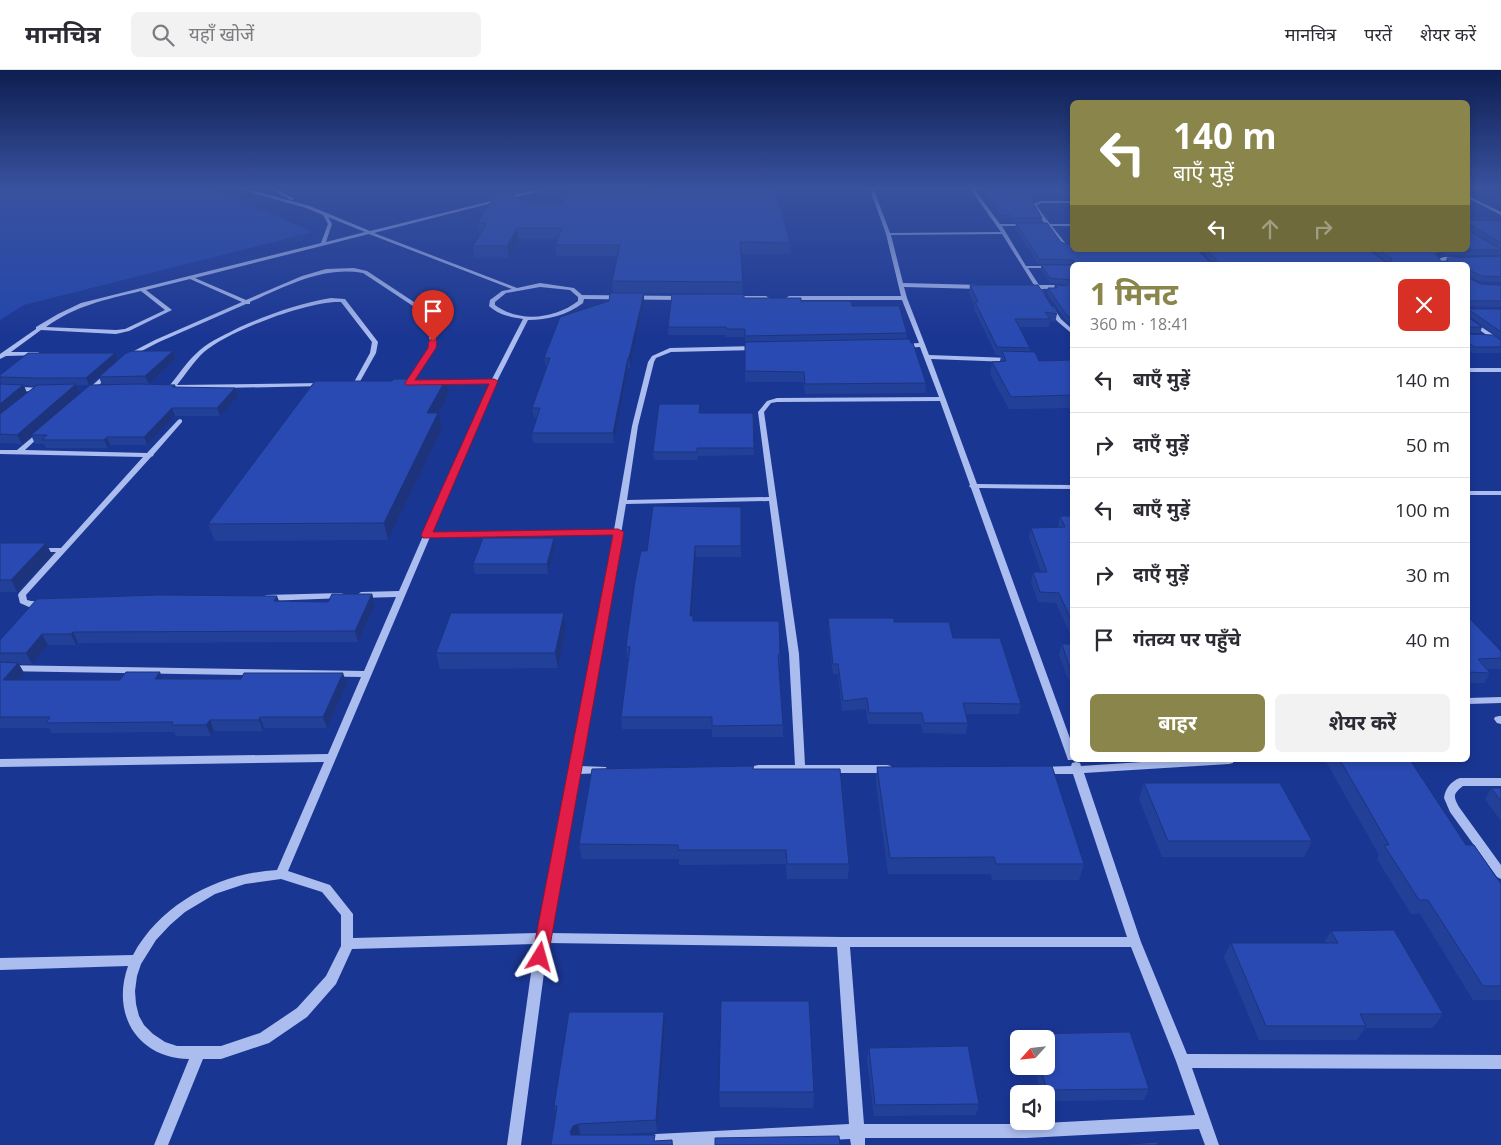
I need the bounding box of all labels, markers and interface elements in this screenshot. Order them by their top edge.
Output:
search box [131,12,481,57]
text: मानचित्र [25,17,101,50]
icon: search [149,21,177,49]
text: यहाँ खोजें [189,21,254,47]
text: मानचित्र [1285,22,1336,46]
text: परतें [1364,22,1392,46]
text: शेयर करें [1420,22,1476,46]
text: 140 m [1173,112,1277,159]
icon: left [1090,120,1155,185]
text: बाएँ मुड़ें [1173,157,1234,187]
icon: left [1203,215,1231,243]
icon: ahead [1256,215,1284,243]
icon: right [1309,215,1337,243]
text: 1 मिनट [1090,273,1178,314]
button: close [1398,279,1450,331]
pin [412,290,454,341]
icon: arrive [419,297,447,325]
text: 360 m · 18:41 [1090,313,1190,335]
icon: left [1090,366,1118,394]
text: बाएँ मुड़ें [1133,366,1190,392]
text: 140 m [1395,367,1450,393]
icon: right [1090,431,1118,459]
text: दाएँ मुड़ें [1133,431,1189,457]
text: 50 m [1406,432,1450,458]
icon: left [1090,496,1118,524]
text: बाएँ मुड़ें [1133,496,1190,522]
text: 100 m [1395,497,1450,523]
icon: right [1090,561,1118,589]
text: दाएँ मुड़ें [1133,561,1189,587]
text: 30 m [1406,562,1450,588]
icon: arrive [1090,626,1118,654]
text: गंतव्य पर पहुँचे [1133,626,1241,652]
text: 40 m [1406,627,1450,653]
button: बाहर [1090,694,1265,752]
button: शेयर करें [1275,694,1450,752]
position arrow [513,930,565,982]
north arrow [1010,1030,1055,1075]
map controls [1010,1030,1055,1130]
button: sound [1010,1085,1055,1130]

